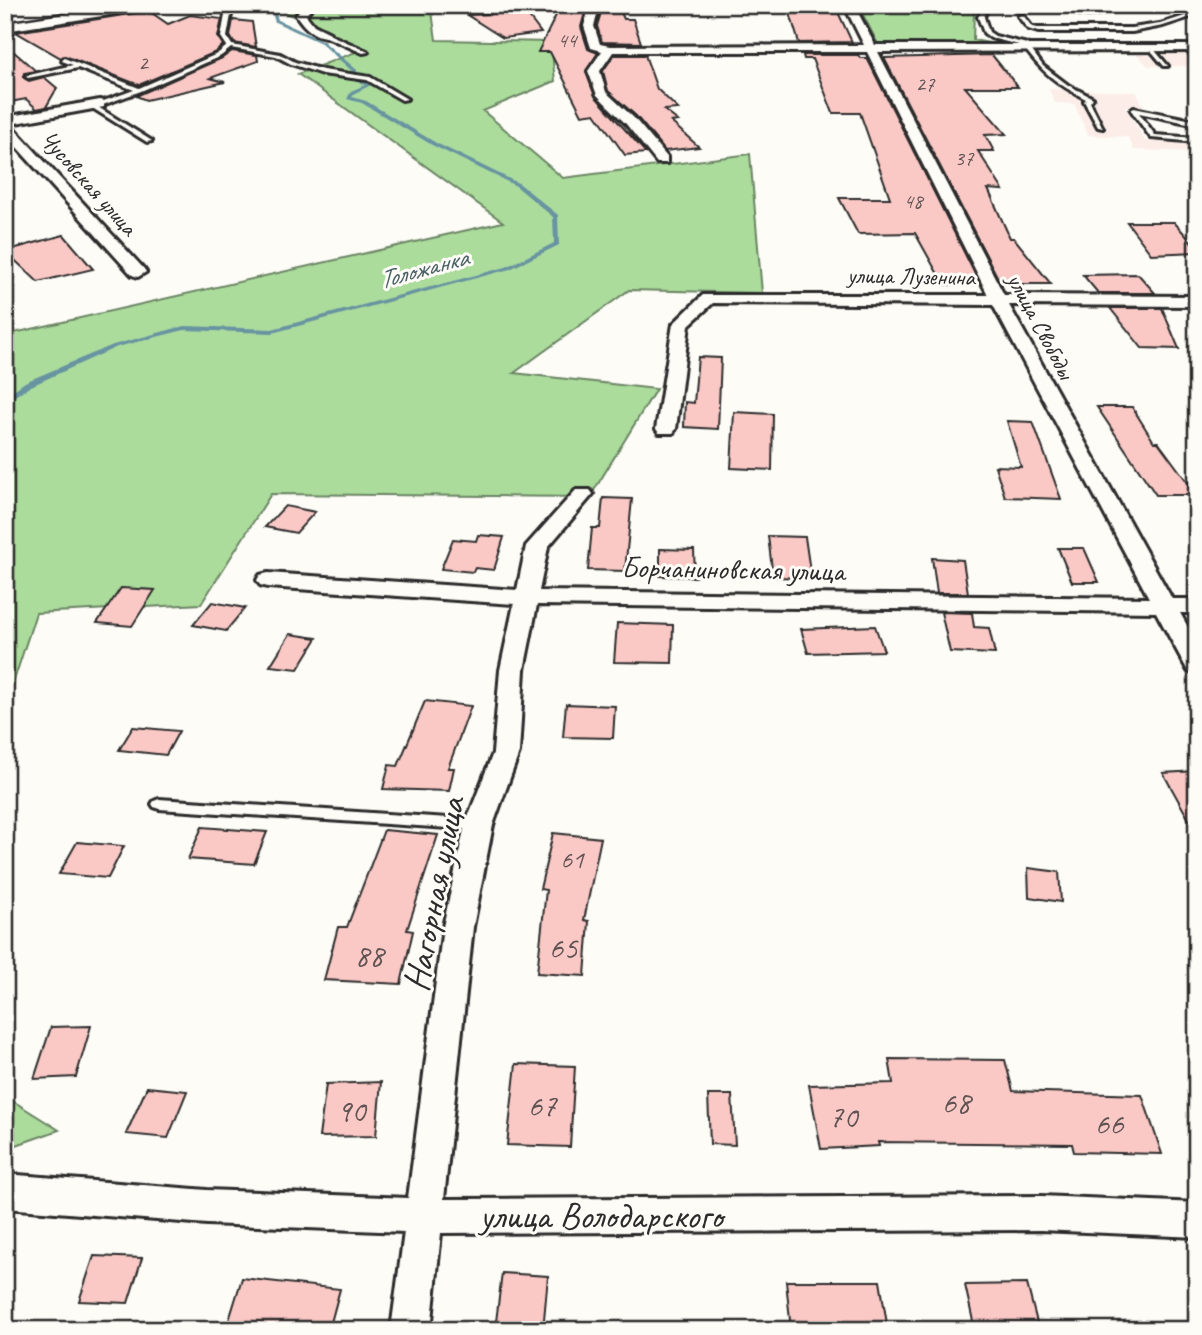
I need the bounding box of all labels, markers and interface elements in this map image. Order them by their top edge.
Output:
house number: 44 [558,27,579,53]
house number: 2 [138,50,149,76]
house number: 27 [916,71,936,97]
street label: Чусовская улица [34,124,145,243]
house number: 37 [955,145,975,171]
house number: 48 [904,188,925,214]
water label: Толожанка [375,240,474,296]
street label: улица Лузенина [845,260,977,292]
street label: улица Свободы [1000,266,1082,386]
street label: Борчаниновская улица [621,548,848,590]
street label: Нагорная улица [392,790,476,995]
house number: 61 [560,843,585,876]
house number: 65 [549,927,579,968]
house number: 88 [355,935,386,976]
house number: 68 [942,1082,973,1123]
house number: 67 [528,1085,558,1126]
house number: 90 [337,1090,368,1131]
house number: 70 [829,1096,860,1137]
house number: 66 [1095,1103,1125,1144]
street label: улица Володарского [477,1192,727,1239]

